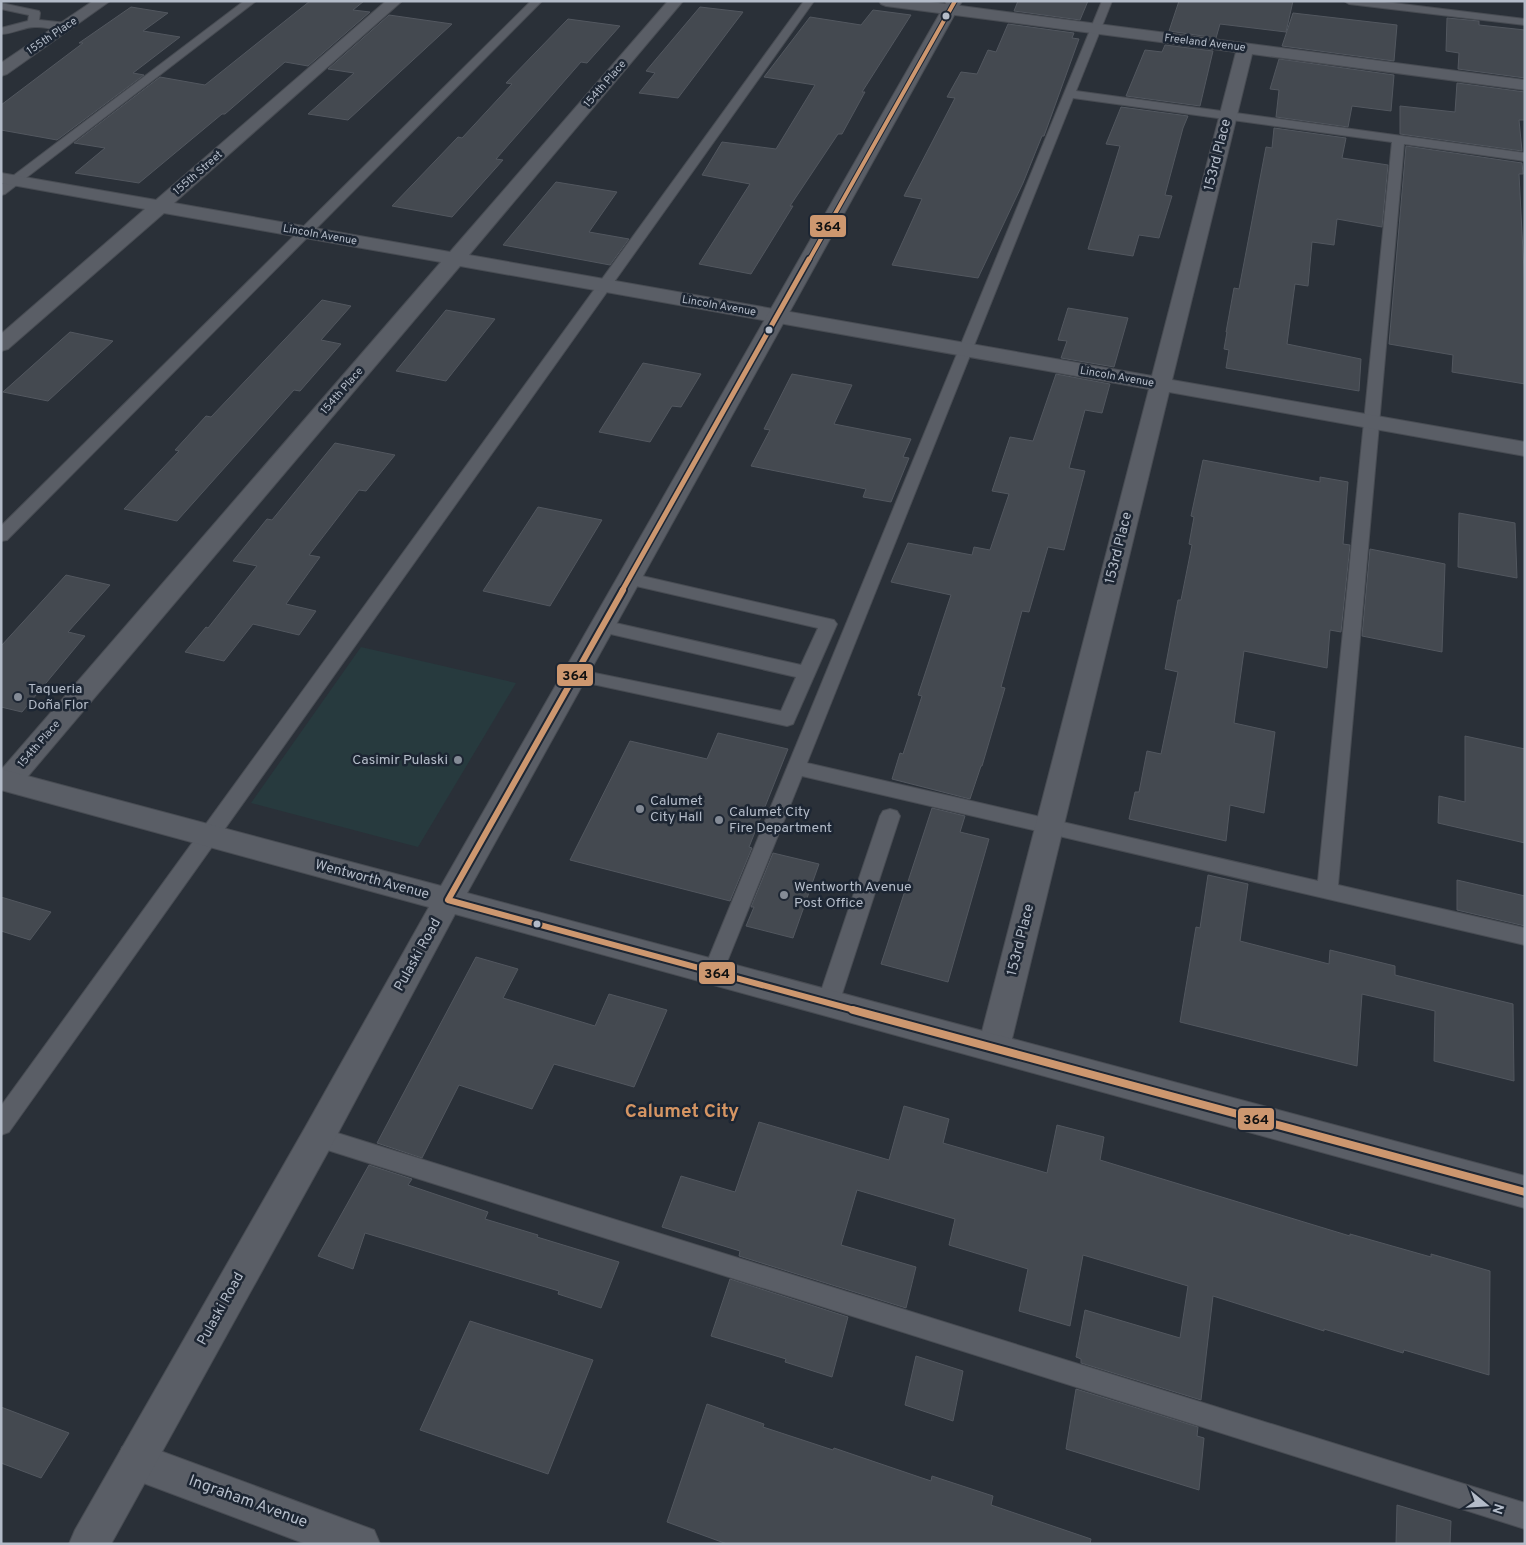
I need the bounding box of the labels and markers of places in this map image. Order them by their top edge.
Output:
unlabelled marker [941,11,951,21]
unlabelled marker [764,325,774,335]
place label: Taqueria Doña Flor [28,681,89,714]
marker: Taqueria Doña Flor [12,691,24,703]
place label: Casimir Pulaski [352,752,448,769]
marker: Casimir Pulaski [452,754,464,766]
place label: Calumet City Hall [650,793,703,826]
marker: Calumet City Hall [634,803,646,815]
place label: Calumet City Fire Department [729,804,832,837]
marker: Calumet City Fire Department [713,814,725,826]
place label: Wentworth Avenue Post Office [794,879,912,912]
marker: Wentworth Avenue Post Office [778,889,790,901]
unlabelled marker [532,919,542,929]

